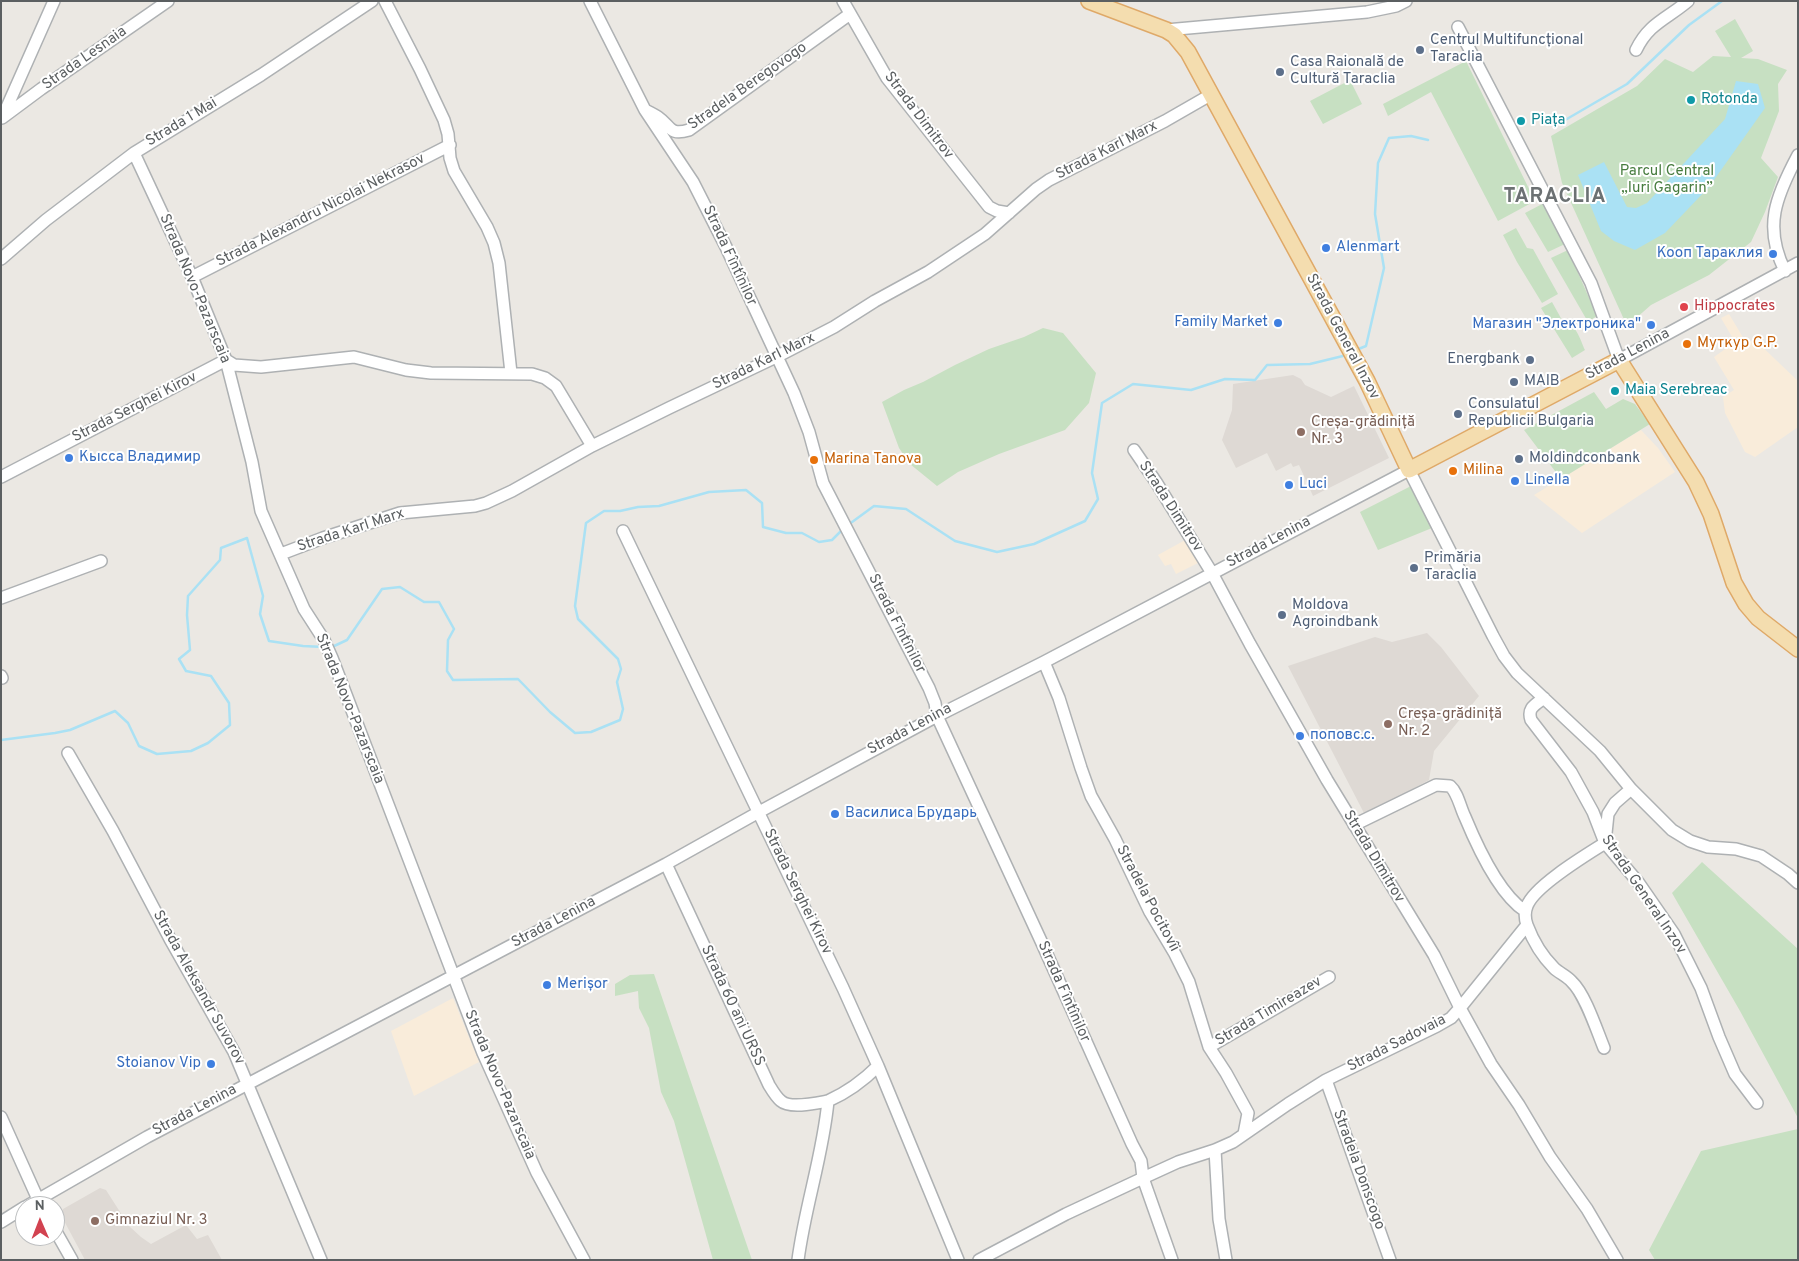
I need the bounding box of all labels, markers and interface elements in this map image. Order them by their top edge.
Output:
street label: Strada Lesnaia [39,23,131,95]
place label: Centrul Multifuncțional Taraclia [1430,32,1584,67]
street label: Stradela Beregovogo [685,39,811,135]
marker: Centrul Multifuncțional Taraclia [1414,44,1426,56]
place label: Casa Raională de Cultură Taraclia [1290,54,1404,89]
marker: Casa Raională de Cultură Taraclia [1274,66,1286,78]
street label: Strada Dimitrov [879,69,957,163]
place label: Rotonda [1701,91,1758,109]
marker: Rotonda [1685,94,1697,106]
street label: Strada 1 Mai [143,95,221,151]
place label: Piața [1531,112,1565,130]
marker: Piața [1515,115,1527,127]
street label: Strada Karl Marx [1053,118,1161,184]
street label: Strada Alexandru Nicolai Nekrasov [214,150,428,272]
park label: Parcul Central „Iuri Gagarin” [1620,163,1714,198]
district label: TARACLIA [1502,186,1608,210]
street label: Strada Fîntînilor [698,203,760,309]
street label: Strada Novo-Pazarscaia [154,212,234,366]
place label: Alenmart [1336,239,1400,257]
marker: Alenmart [1320,242,1332,254]
place label: Кооп Тараклия [1657,245,1763,263]
marker: Кооп Тараклия [1767,248,1779,260]
street label: Strada General Inzov [1301,271,1383,403]
place label: Hippocrates [1694,298,1775,316]
marker: Hippocrates [1678,301,1690,313]
place label: Family Market [1174,314,1268,332]
place label: Магазин "Электроника" [1472,316,1641,334]
marker: Family Market [1272,317,1284,329]
marker: Магазин "Электроника" [1645,319,1657,331]
street label: Strada Lenina [1583,325,1673,385]
street label: Strada Karl Marx [710,329,818,395]
place label: Муткур G.P. [1697,335,1777,353]
marker: Муткур G.P. [1681,338,1693,350]
place label: Energbank [1447,351,1520,369]
marker: Energbank [1524,354,1536,366]
street label: Strada Serghei Kirov [70,369,200,447]
place label: MAIB [1524,373,1560,391]
marker: MAIB [1508,376,1520,388]
place label: Maia Serebreac [1625,382,1728,400]
marker: Maia Serebreac [1609,385,1621,397]
place label: Consulatul Republicii Bulgaria [1468,396,1594,431]
marker: Consulatul Republicii Bulgaria [1452,408,1464,420]
place label: Creșa-grădiniță Nr. 3 [1311,414,1415,449]
marker: Creșa-grădiniță Nr. 3 [1295,426,1307,438]
place label: Кысса Владимир [79,449,201,467]
place label: Moldindconbank [1529,450,1640,468]
place label: Marina Tanova [824,451,921,469]
marker: Кысса Владимир [63,452,75,464]
marker: Moldindconbank [1513,453,1525,465]
marker: Marina Tanova [808,454,820,466]
street label: Strada Dimitrov [1134,458,1206,556]
place label: Milina [1463,462,1503,480]
marker: Milina [1447,465,1459,477]
place label: Linella [1525,472,1570,490]
marker: Linella [1509,475,1521,487]
place label: Luci [1299,476,1327,494]
marker: Luci [1283,479,1295,491]
street label: Strada Karl Marx [295,505,407,557]
street label: Strada Lenina [1224,513,1314,573]
place label: Primăria Taraclia [1424,550,1481,585]
marker: Primăria Taraclia [1408,562,1420,574]
street label: Strada Fîntînilor [863,571,929,677]
place label: Moldova Agroindbank [1292,597,1378,632]
marker: Moldova Agroindbank [1276,609,1288,621]
street label: Strada Novo-Pazarscaia [311,631,387,787]
street label: Strada Lenina [865,700,955,760]
place label: Creșa-grădiniță Nr. 2 [1398,706,1502,741]
marker: Creșa-grădiniță Nr. 2 [1382,718,1394,730]
place label: поповс.с. [1310,727,1375,745]
marker: поповс.с. [1294,730,1306,742]
place label: Василиса Брударь [845,805,977,823]
marker: Василиса Брударь [829,808,841,820]
street label: Strada Dimitrov [1338,808,1408,906]
street label: Strada Serghei Kirov [759,826,835,958]
street label: Strada General Inzov [1596,832,1690,958]
street label: Stradela Pocitovîi [1111,843,1183,955]
street label: Strada Lenina [509,893,599,953]
street label: Strada Aleksandr Suvorov [148,908,248,1068]
street label: Strada Fîntînilor [1033,939,1093,1045]
street label: Strada 60 ani URSS [696,943,768,1069]
street label: Strada Timireazev [1213,973,1325,1051]
place label: Merișor [557,976,608,994]
marker: Merișor [541,979,553,991]
street label: Strada Novo-Pazarscaia [459,1008,539,1162]
street label: Strada Sadovaia [1345,1011,1449,1077]
place label: Stoianov Vip [116,1055,201,1073]
marker: Stoianov Vip [205,1058,217,1070]
street label: Strada Lenina [150,1081,240,1141]
street label: Stradela Donscogo [1328,1108,1388,1232]
north arrow [15,1196,65,1246]
text: N [35,1198,45,1215]
place label: Gimnaziul Nr. 3 [105,1212,208,1230]
marker: Gimnaziul Nr. 3 [89,1215,101,1227]

